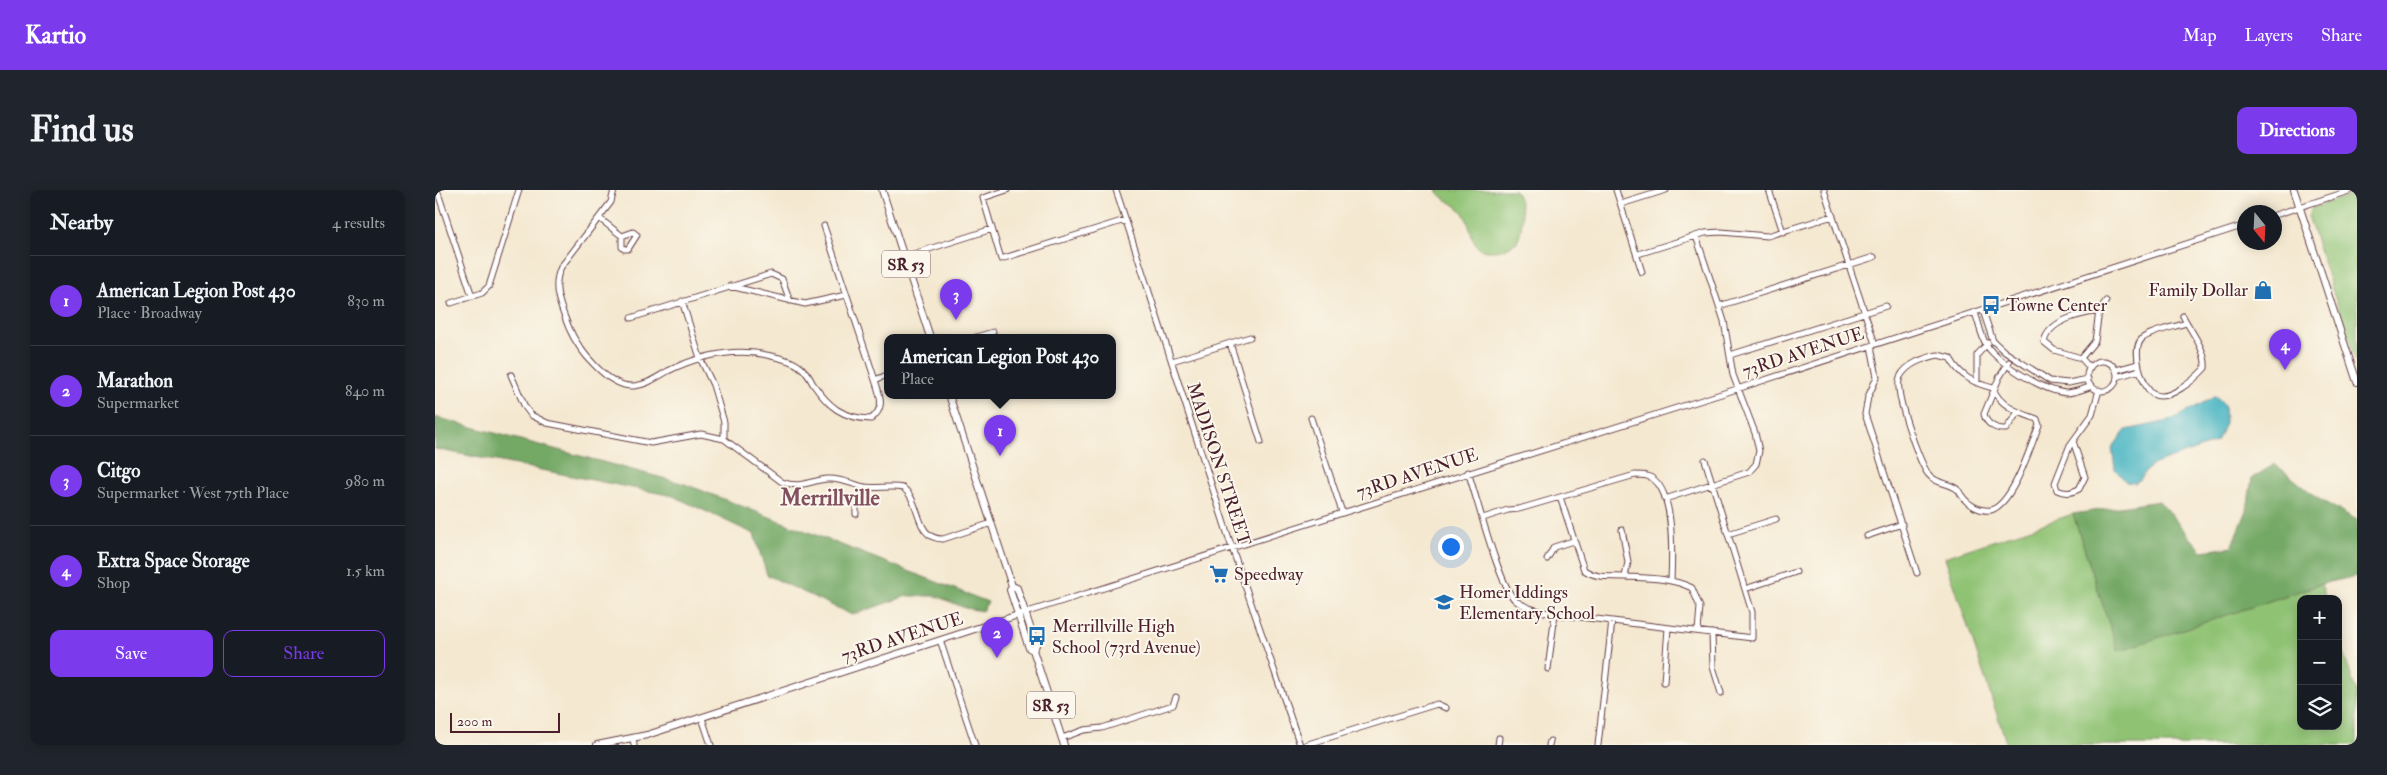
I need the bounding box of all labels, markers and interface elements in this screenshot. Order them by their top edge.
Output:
text: Kartio [25,20,86,51]
text: Map [2183,24,2217,47]
text: Layers [2245,24,2293,47]
text: Share [2321,24,2362,47]
button: Directions [2237,107,2357,154]
text: Find us [30,108,134,152]
north arrow [2237,205,2282,250]
text: Nearby [50,209,113,236]
text: 4 results [332,213,385,233]
road number: SR 53 [882,251,930,278]
text: American Legion Post 430 [97,279,296,303]
pin: 3 [940,279,972,320]
place label: Family Dollar [2148,279,2248,302]
shop icon: Family Dollar [2252,279,2274,301]
text: 1 [63,291,69,311]
text: 830 m [347,291,385,311]
bus stop icon: Towne Center [1980,294,2002,316]
place label: Towne Center [2006,294,2108,317]
text: Place · Broadway [97,303,202,323]
street label: 73RD AVENUE [1739,322,1867,383]
pin: 4 [2269,329,2301,370]
popup [884,334,1116,399]
text: American Legion Post 430 [901,345,1099,369]
text: Marathon [97,369,173,393]
text: Place [901,369,934,389]
street label: MADISON STREET [1181,380,1256,549]
text: 2 [62,381,70,401]
text: 840 m [345,381,385,401]
text: Supermarket [97,393,179,413]
pin: 1 [984,415,1016,456]
street label: 73RD AVENUE [1353,443,1481,504]
text: Citgo [97,459,140,483]
text: 3 [63,471,69,491]
text: 980 m [345,471,385,491]
text: Supermarket · West 75th Place [97,483,289,503]
district label: Merrillville [779,484,880,512]
your location [1438,534,1464,560]
text: Extra Space Storage [97,549,250,573]
text: 4 [62,561,70,581]
text: 1.5 km [346,561,385,581]
supermarket icon: Speedway [1208,563,1230,585]
place label: Speedway [1234,563,1304,586]
text: Shop [97,573,130,593]
place label: Homer Iddings Elementary School [1459,581,1595,625]
school or university icon: Homer Iddings Elementary School [1433,591,1455,613]
map controls [2297,595,2342,730]
button: + [2297,595,2342,640]
street label: 73RD AVENUE [838,607,966,668]
place label: Merrillville High School (73rd Avenue) [1052,615,1201,659]
pin: 2 [981,617,1013,658]
bus stop icon: Merrillville High School (73rd Avenue) [1026,625,1048,647]
button: Save [50,630,213,677]
button: Share [223,630,385,677]
button: − [2297,640,2342,685]
button: layers [2297,685,2342,730]
road number: SR 53 [1027,692,1075,718]
scale bar [450,710,560,733]
text: 200 m [457,713,492,730]

